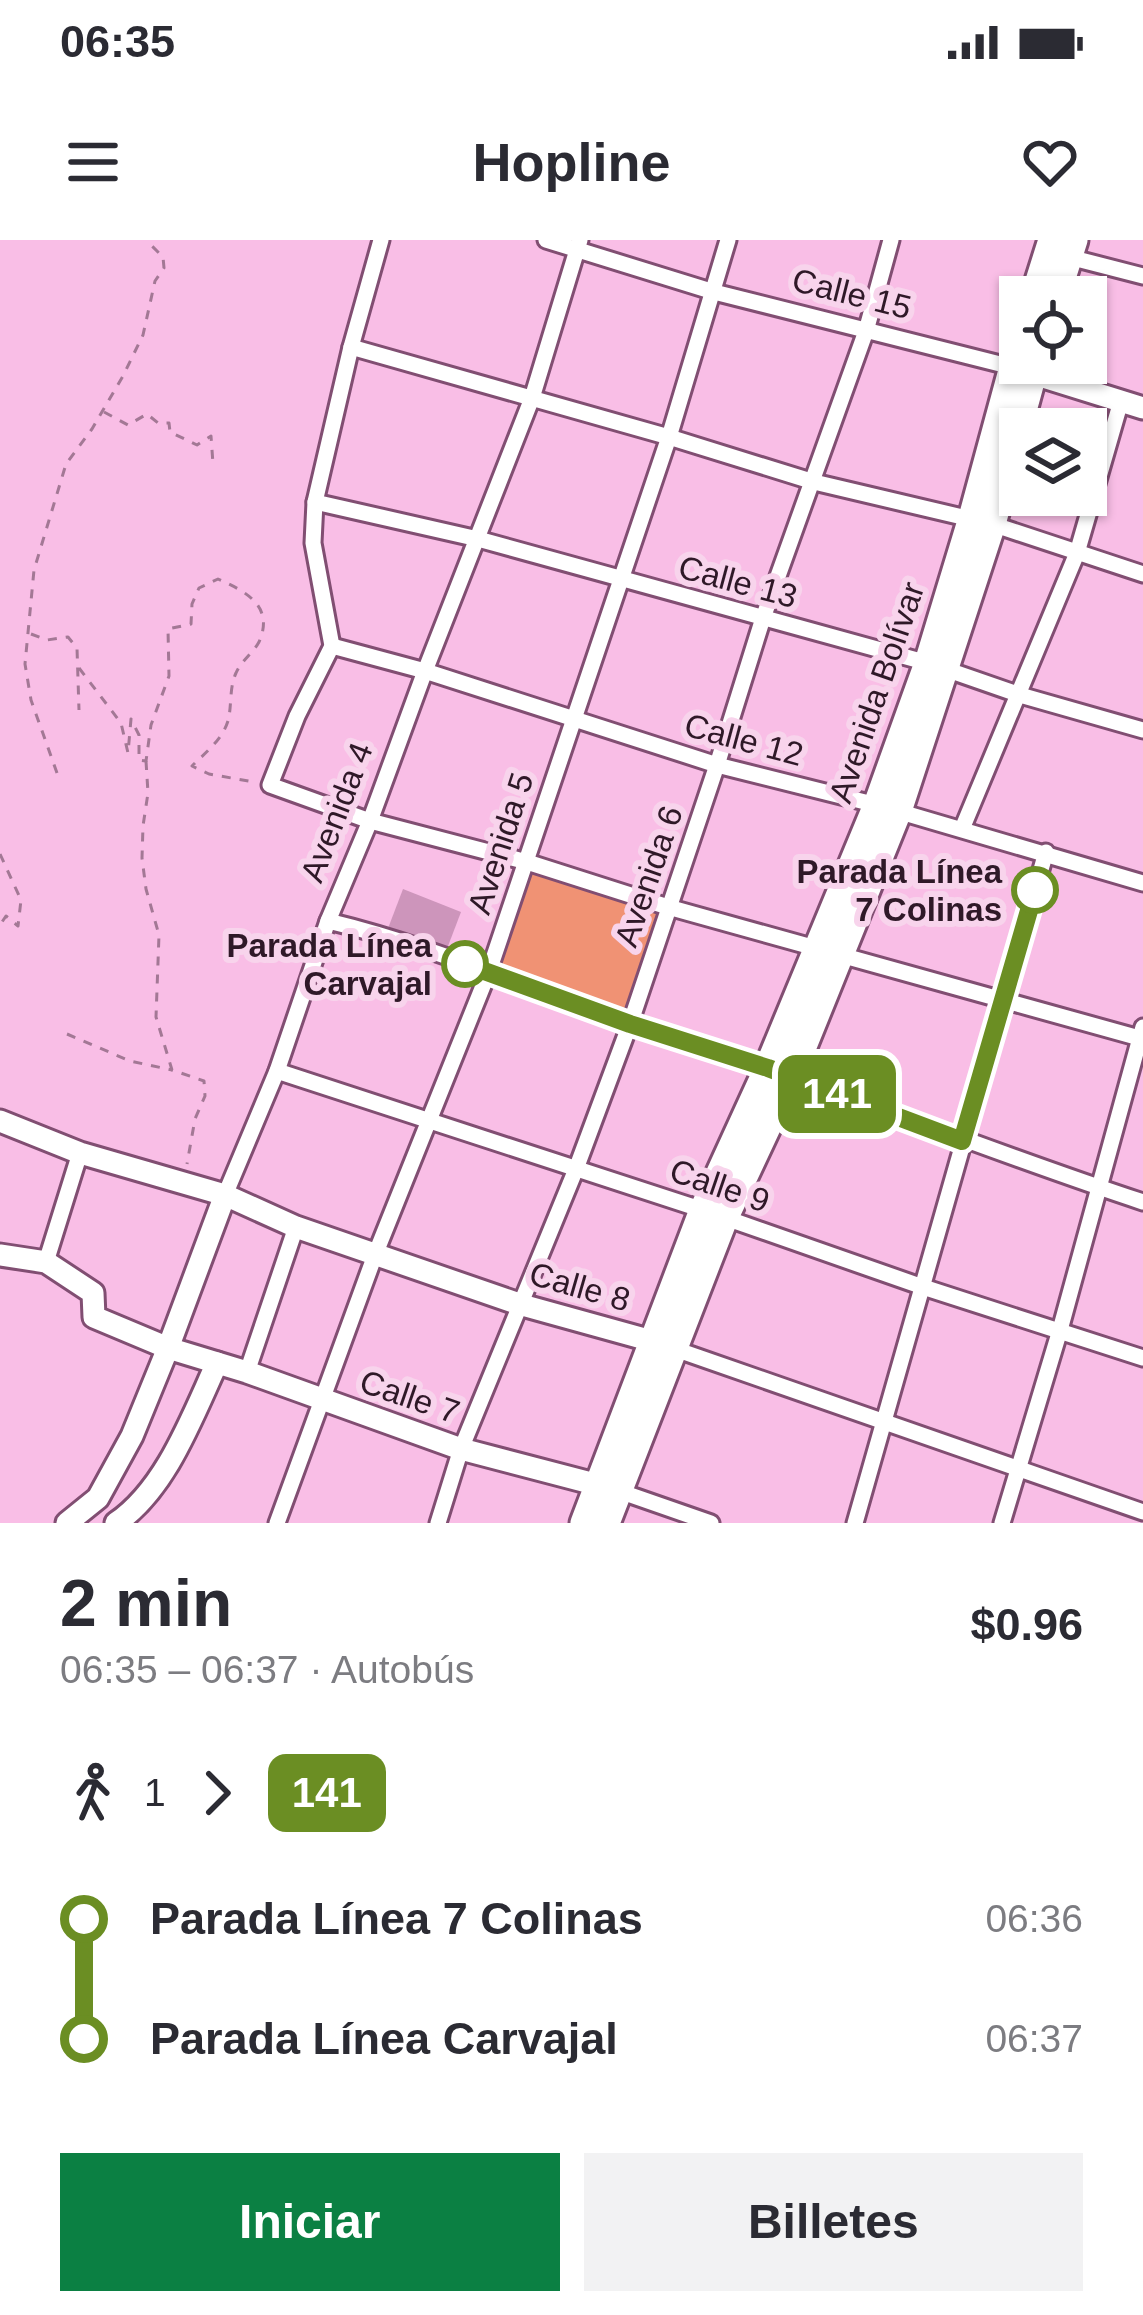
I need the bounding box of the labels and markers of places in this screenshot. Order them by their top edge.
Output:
place label: Parada Línea 7 Colinas [797,853,1003,928]
marker: Parada Línea 7 Colinas [1013,868,1057,912]
place label: Parada Línea Carvajal [227,927,433,1002]
marker: Parada Línea Carvajal [443,942,487,986]

